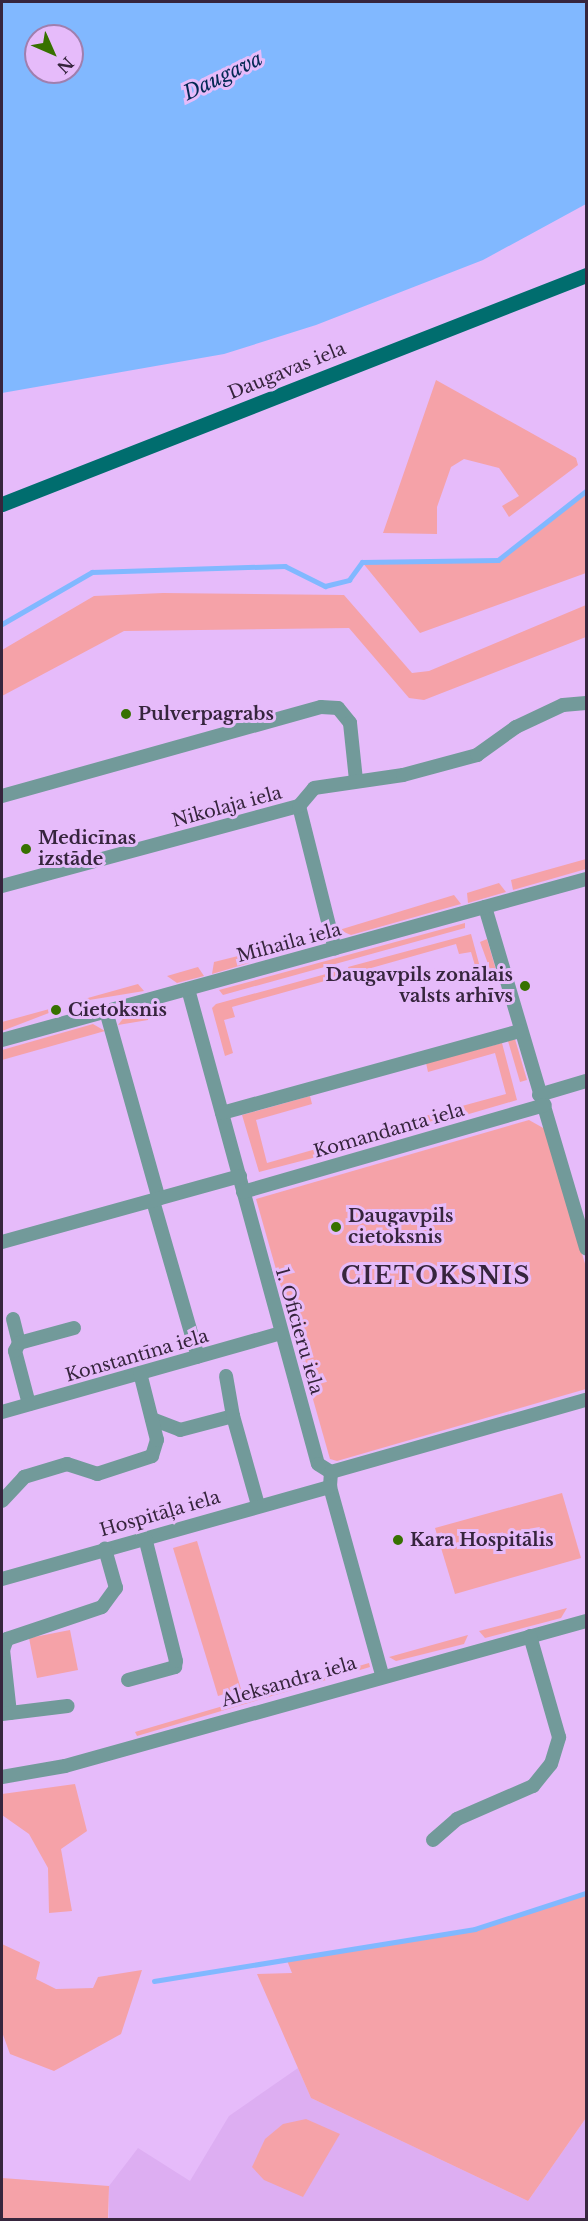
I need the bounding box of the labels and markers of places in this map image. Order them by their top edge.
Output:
place label: Pulverpagrabs [138,703,274,725]
marker: Pulverpagrabs [119,707,133,721]
place label: Medicīnas izstāde [38,828,136,870]
marker: Medicīnas izstāde [19,842,33,856]
place label: Daugavpils zonālais valsts arhīvs [326,965,513,1008]
marker: Daugavpils zonālais valsts arhīvs [518,979,532,993]
place label: Cietoksnis [68,999,167,1021]
marker: Cietoksnis [49,1003,63,1017]
place label: Daugavpils cietoksnis [348,1206,453,1248]
marker: Daugavpils cietoksnis [329,1220,343,1234]
place label: Kara Hospitālis [410,1529,554,1551]
marker: Kara Hospitālis [391,1533,405,1547]

